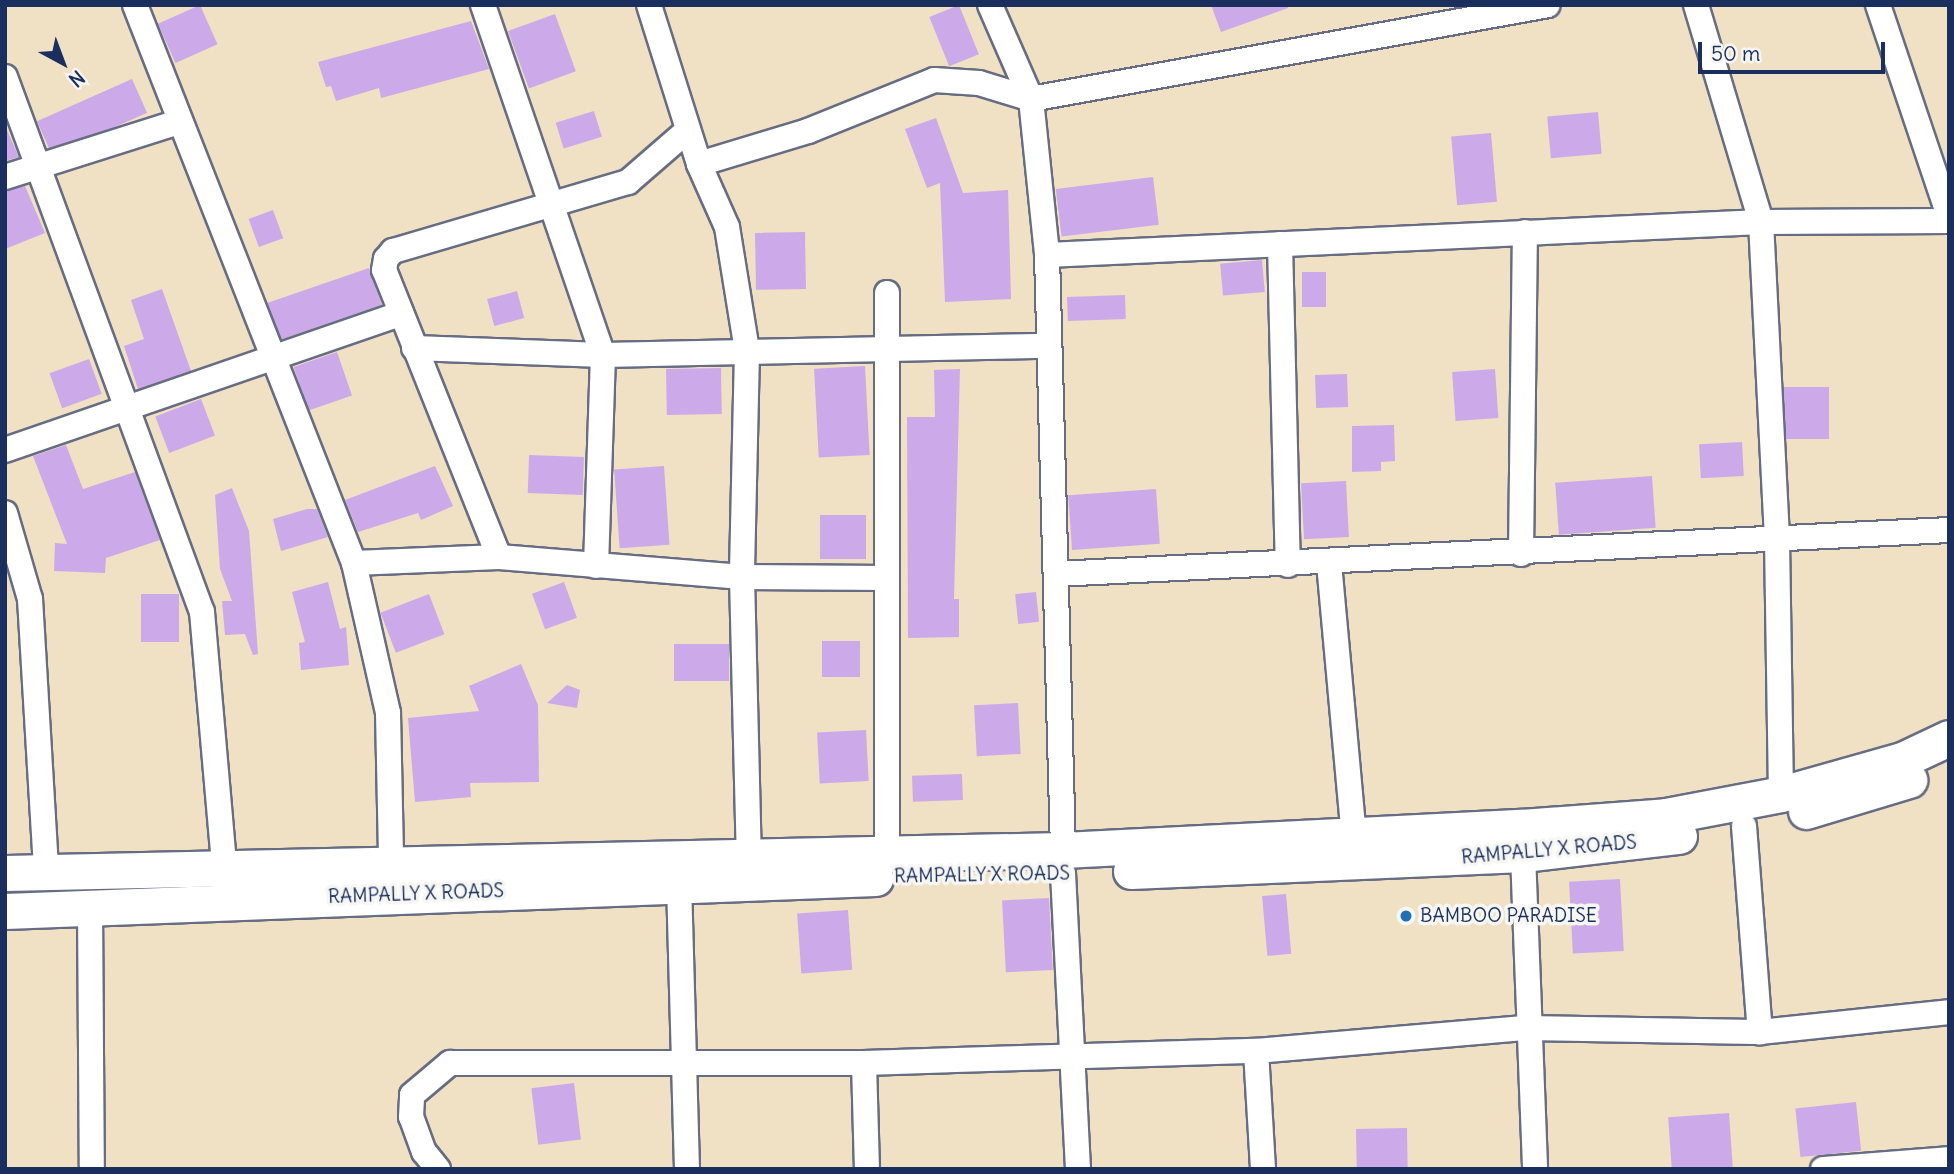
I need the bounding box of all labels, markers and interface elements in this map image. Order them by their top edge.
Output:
north arrow [28,28,98,98]
scale bar [1702,28,1889,72]
text: 50 m [1711,40,1760,67]
text: N [64,65,90,92]
street label: RAMPALLY X ROADS [1460,831,1638,869]
street label: RAMPALLY X ROADS [894,862,1070,888]
street label: RAMPALLY X ROADS [328,880,504,908]
place label: BAMBOO PARADISE [1420,905,1597,927]
marker: BAMBOO PARADISE [1398,908,1414,924]

